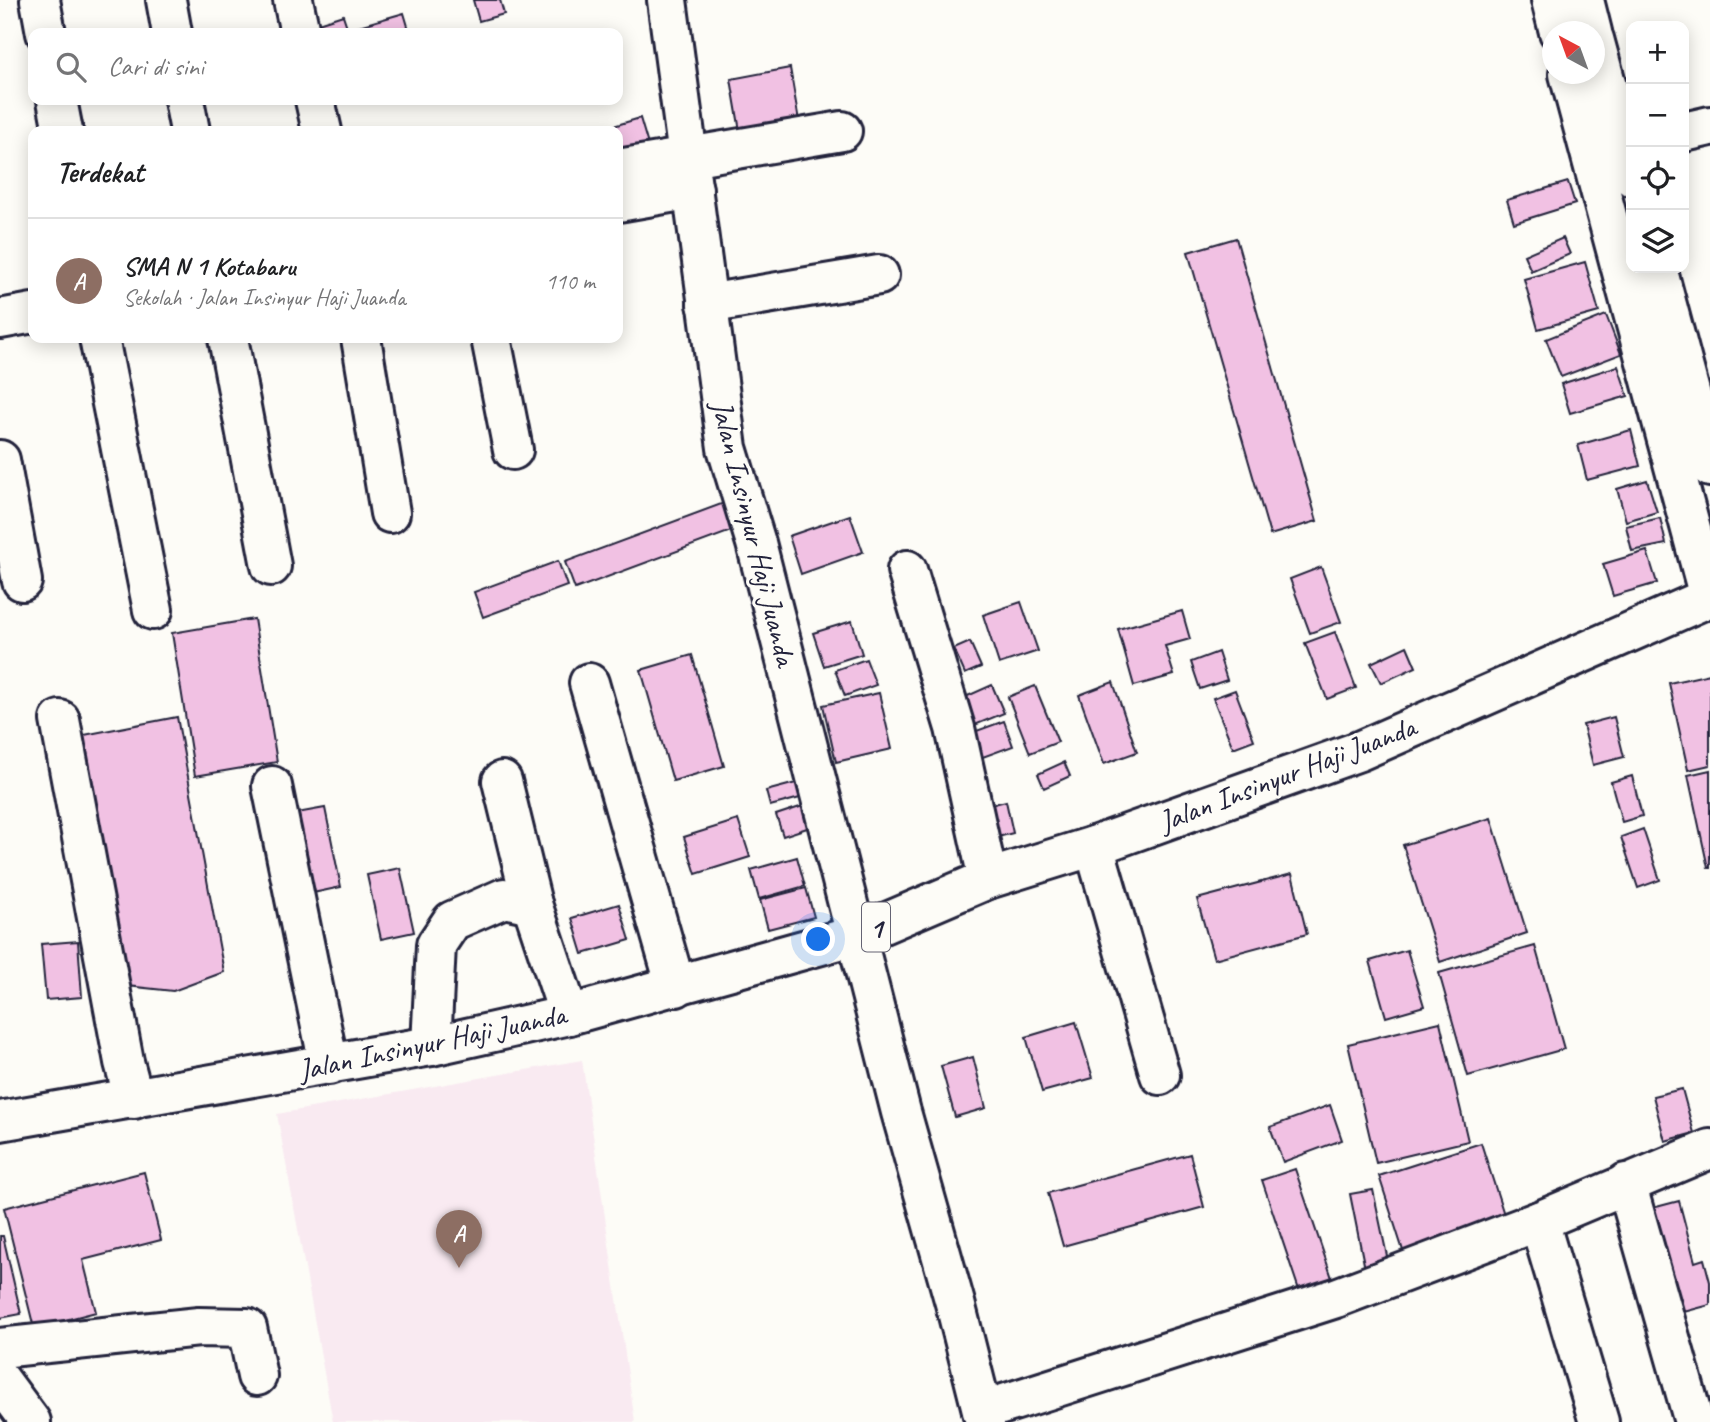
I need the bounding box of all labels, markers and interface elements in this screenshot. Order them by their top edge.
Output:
north arrow [1542,21,1605,84]
map controls [1626,21,1689,273]
button: + [1626,21,1689,84]
search box [28,28,623,105]
icon: search [52,48,90,86]
text: Cari di sini [108,50,204,83]
button: − [1626,84,1689,147]
button: locate [1626,147,1689,210]
text: Terdekat [56,153,144,191]
button: layers [1626,210,1689,273]
text: SMA N 1 Kotabaru [123,250,295,283]
text: A [73,267,85,296]
text: 110 m [546,267,595,296]
text: Sekolah · Jalan Insinyur Haji Juanda [123,283,405,312]
street label: Jalan Insinyur Haji Juanda [702,395,806,672]
street label: Jalan Insinyur Haji Juanda [1151,707,1423,841]
road number: 1 [862,902,890,951]
your location [801,922,835,956]
street label: Jalan Insinyur Haji Juanda [293,995,572,1089]
pin: A [436,1210,482,1268]

